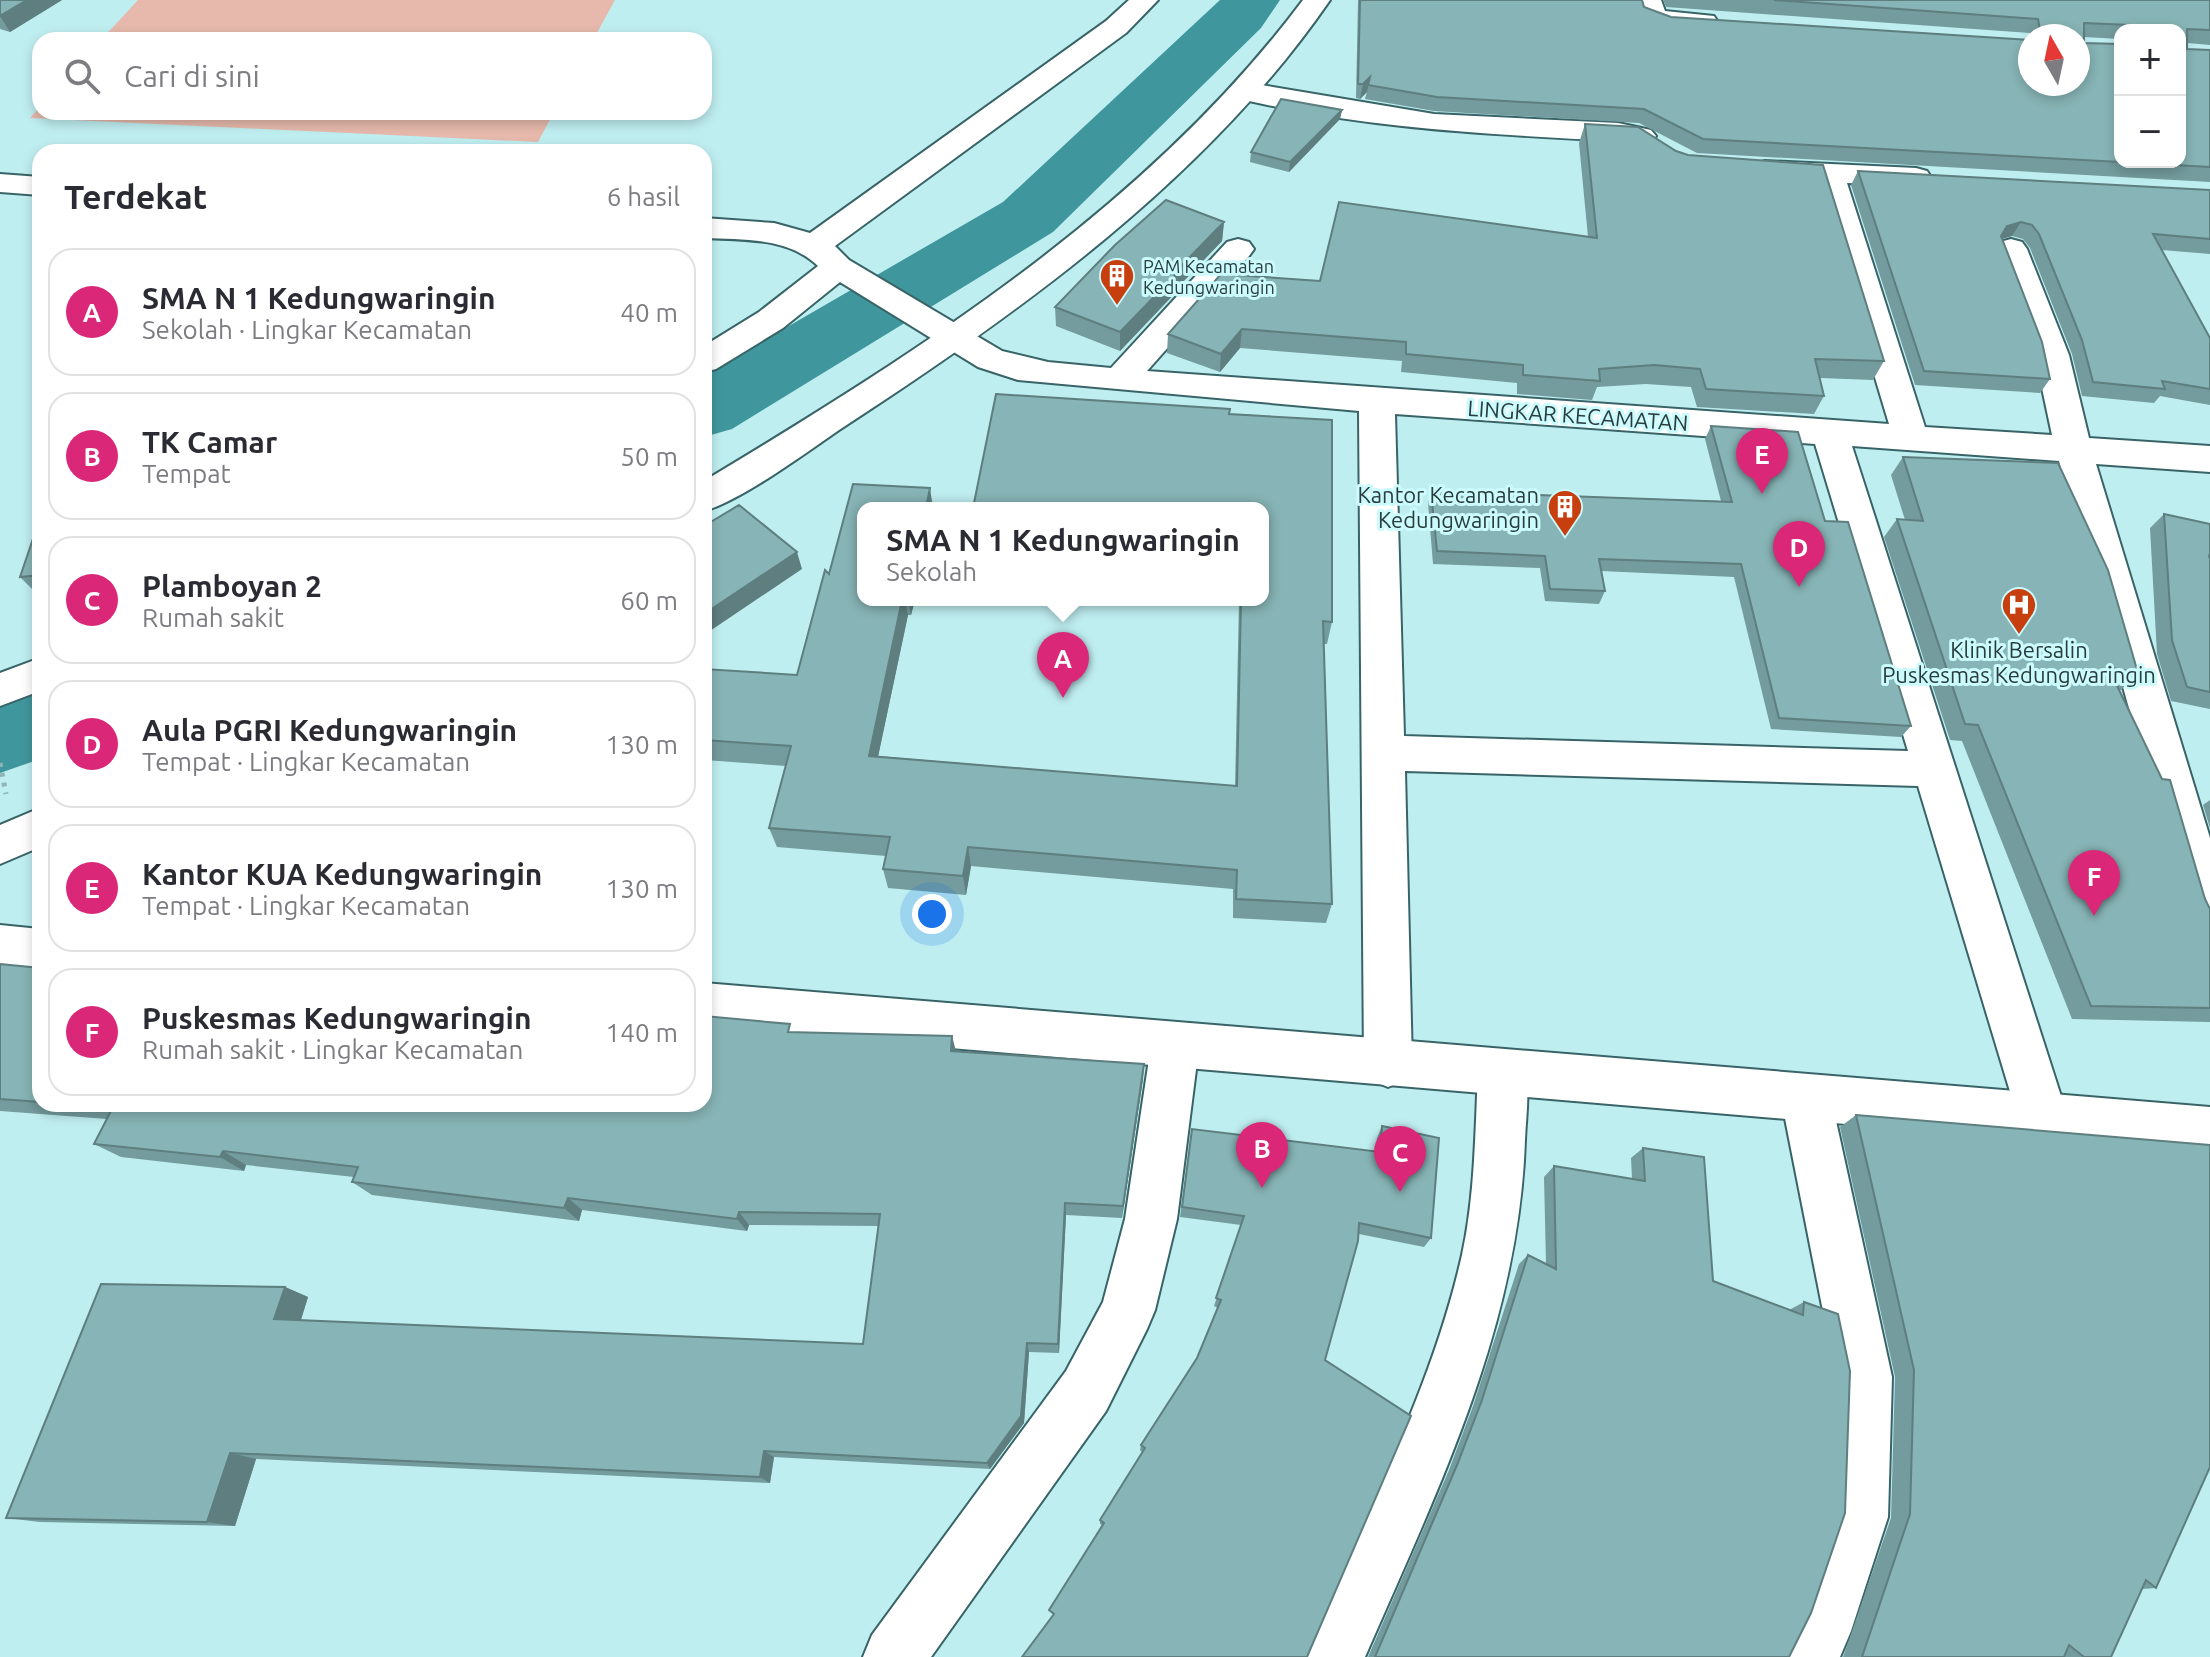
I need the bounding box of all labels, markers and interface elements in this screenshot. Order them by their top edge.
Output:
north arrow [2018,24,2090,96]
map controls [2114,24,2186,168]
button: + [2114,24,2186,96]
search box [32,32,712,120]
icon: search [60,54,104,98]
text: Cari di sini [124,59,260,93]
button: − [2114,96,2186,168]
text: Terdekat [64,177,207,215]
text: 6 hasil [607,182,680,211]
place label: PAM Kecamatan Kedungwaringin [1143,256,1275,297]
building icon: PAM Kecamatan Kedungwaringin [1098,257,1136,307]
text: SMA N 1 Kedungwaringin [142,281,496,315]
text: A [83,298,101,327]
text: 40 m [620,298,678,327]
text: Sekolah · Lingkar Kecamatan [142,315,472,344]
street label: LINGKAR KECAMATAN [1467,395,1689,435]
text: TK Camar [142,425,277,459]
pin: E [1736,428,1788,494]
text: B [83,442,101,471]
text: 50 m [620,442,678,471]
text: Tempat [142,459,231,488]
place label: Kantor Kecamatan Kedungwaringin [1357,482,1539,532]
building icon: Kantor Kecamatan Kedungwaringin [1546,488,1584,538]
popup [857,502,1269,606]
pin: D [1773,521,1825,587]
text: SMA N 1 Kedungwaringin [886,523,1240,557]
text: Sekolah [886,557,977,586]
text: Plamboyan 2 [142,569,322,603]
text: C [84,586,100,615]
text: 60 m [620,586,678,615]
hospital icon: Klinik Bersalin Puskesmas Kedungwaringin [2000,586,2038,636]
text: Rumah sakit [142,603,284,632]
pin: A [1037,632,1089,698]
place label: Klinik Bersalin Puskesmas Kedungwaringin [1882,637,2156,687]
text: Aula PGRI Kedungwaringin [142,713,517,747]
text: D [83,730,101,759]
text: 130 m [606,730,678,759]
text: Tempat · Lingkar Kecamatan [142,747,470,776]
pin: F [2068,850,2120,916]
text: Kantor KUA Kedungwaringin [142,857,542,891]
text: E [84,874,100,903]
text: 130 m [606,874,678,903]
text: Tempat · Lingkar Kecamatan [142,891,470,920]
your location [912,894,952,934]
text: Puskesmas Kedungwaringin [142,1001,532,1035]
text: F [85,1018,99,1047]
text: 140 m [606,1018,678,1047]
text: Rumah sakit · Lingkar Kecamatan [142,1035,523,1064]
pin: B [1236,1122,1288,1188]
pin: C [1374,1126,1426,1192]

